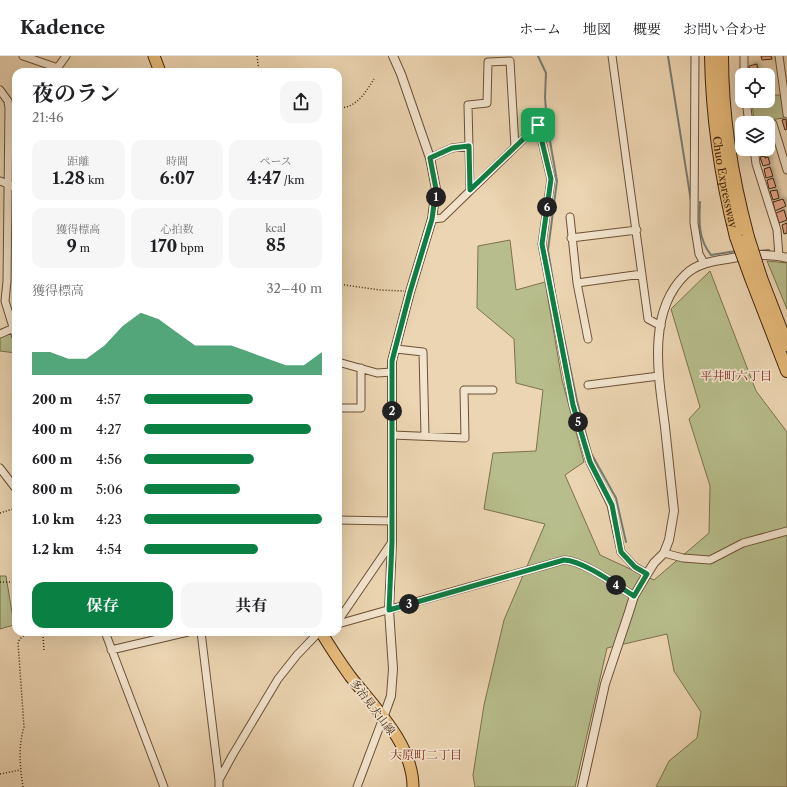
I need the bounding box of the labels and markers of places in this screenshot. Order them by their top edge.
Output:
pin [521,108,555,142]
pin: 1 [426,187,446,207]
pin: 6 [537,197,557,217]
pin: 2 [382,401,402,421]
pin: 5 [568,412,588,432]
pin: 4 [606,575,626,595]
pin: 3 [399,594,419,614]

